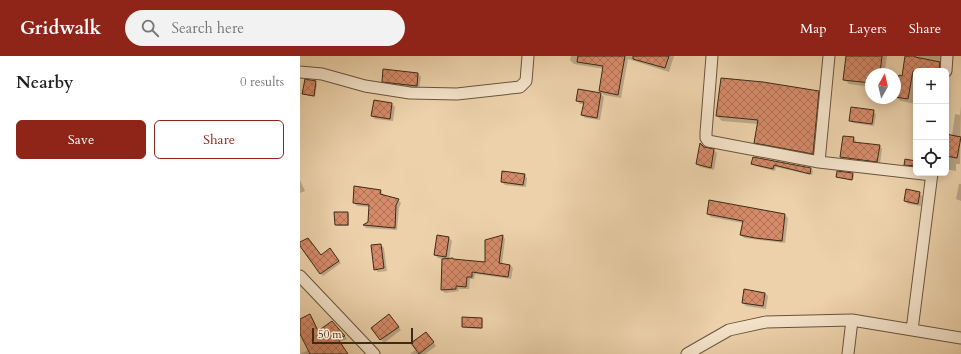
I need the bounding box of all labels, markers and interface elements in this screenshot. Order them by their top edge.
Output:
search box [125,10,405,46]
text: Gridwalk [20,15,101,41]
icon: search [139,17,161,39]
text: Search here [171,18,244,38]
text: Map [800,19,827,38]
text: Layers [849,19,887,38]
text: Share [909,19,941,38]
north arrow [865,68,901,104]
map controls [913,68,949,176]
button: + [913,68,949,104]
text: Nearby [16,71,73,94]
text: 0 results [240,73,284,91]
button: − [913,104,949,140]
button: Save [16,120,146,159]
button: Share [154,120,284,159]
button: locate [913,140,949,176]
scale bar [312,326,413,345]
text: 50 m [318,327,342,342]

